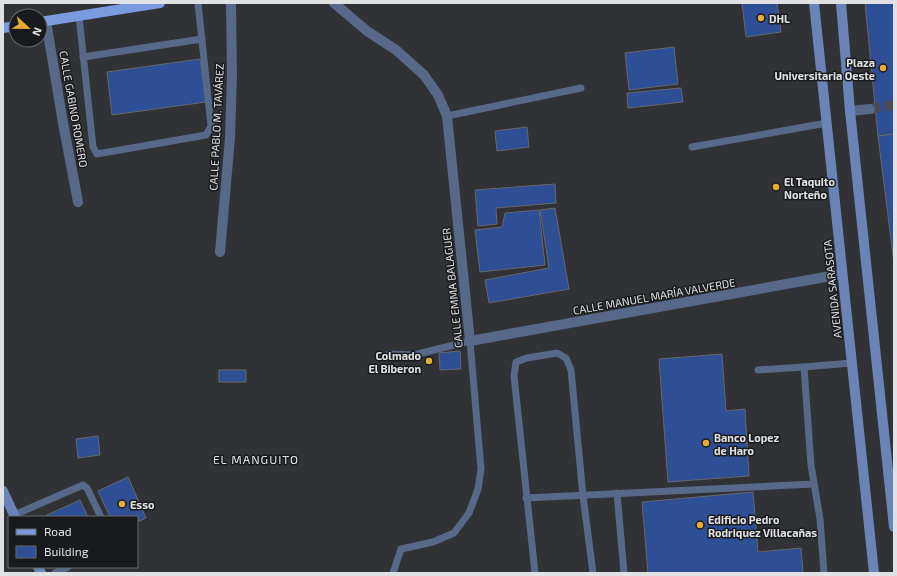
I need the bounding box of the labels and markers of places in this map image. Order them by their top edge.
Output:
place label: DHL [769,12,790,25]
marker: DHL [756,13,766,23]
place label: Plaza Universitaria Oeste [774,56,875,82]
marker: Plaza Universitaria Oeste [878,63,888,73]
place label: El Taquito Norteño [784,175,835,201]
marker: El Taquito Norteño [771,182,781,192]
place label: Colmado El Biberon [368,349,421,375]
marker: Colmado El Biberon [424,356,434,366]
place label: Banco Lopez de Haro [714,431,779,457]
marker: Banco Lopez de Haro [701,438,711,448]
place label: Esso [130,498,155,511]
marker: Esso [117,499,127,509]
place label: Edificio Pedro Rodriquez Villacañas [708,513,817,539]
marker: Edificio Pedro Rodriquez Villacañas [695,520,705,530]

